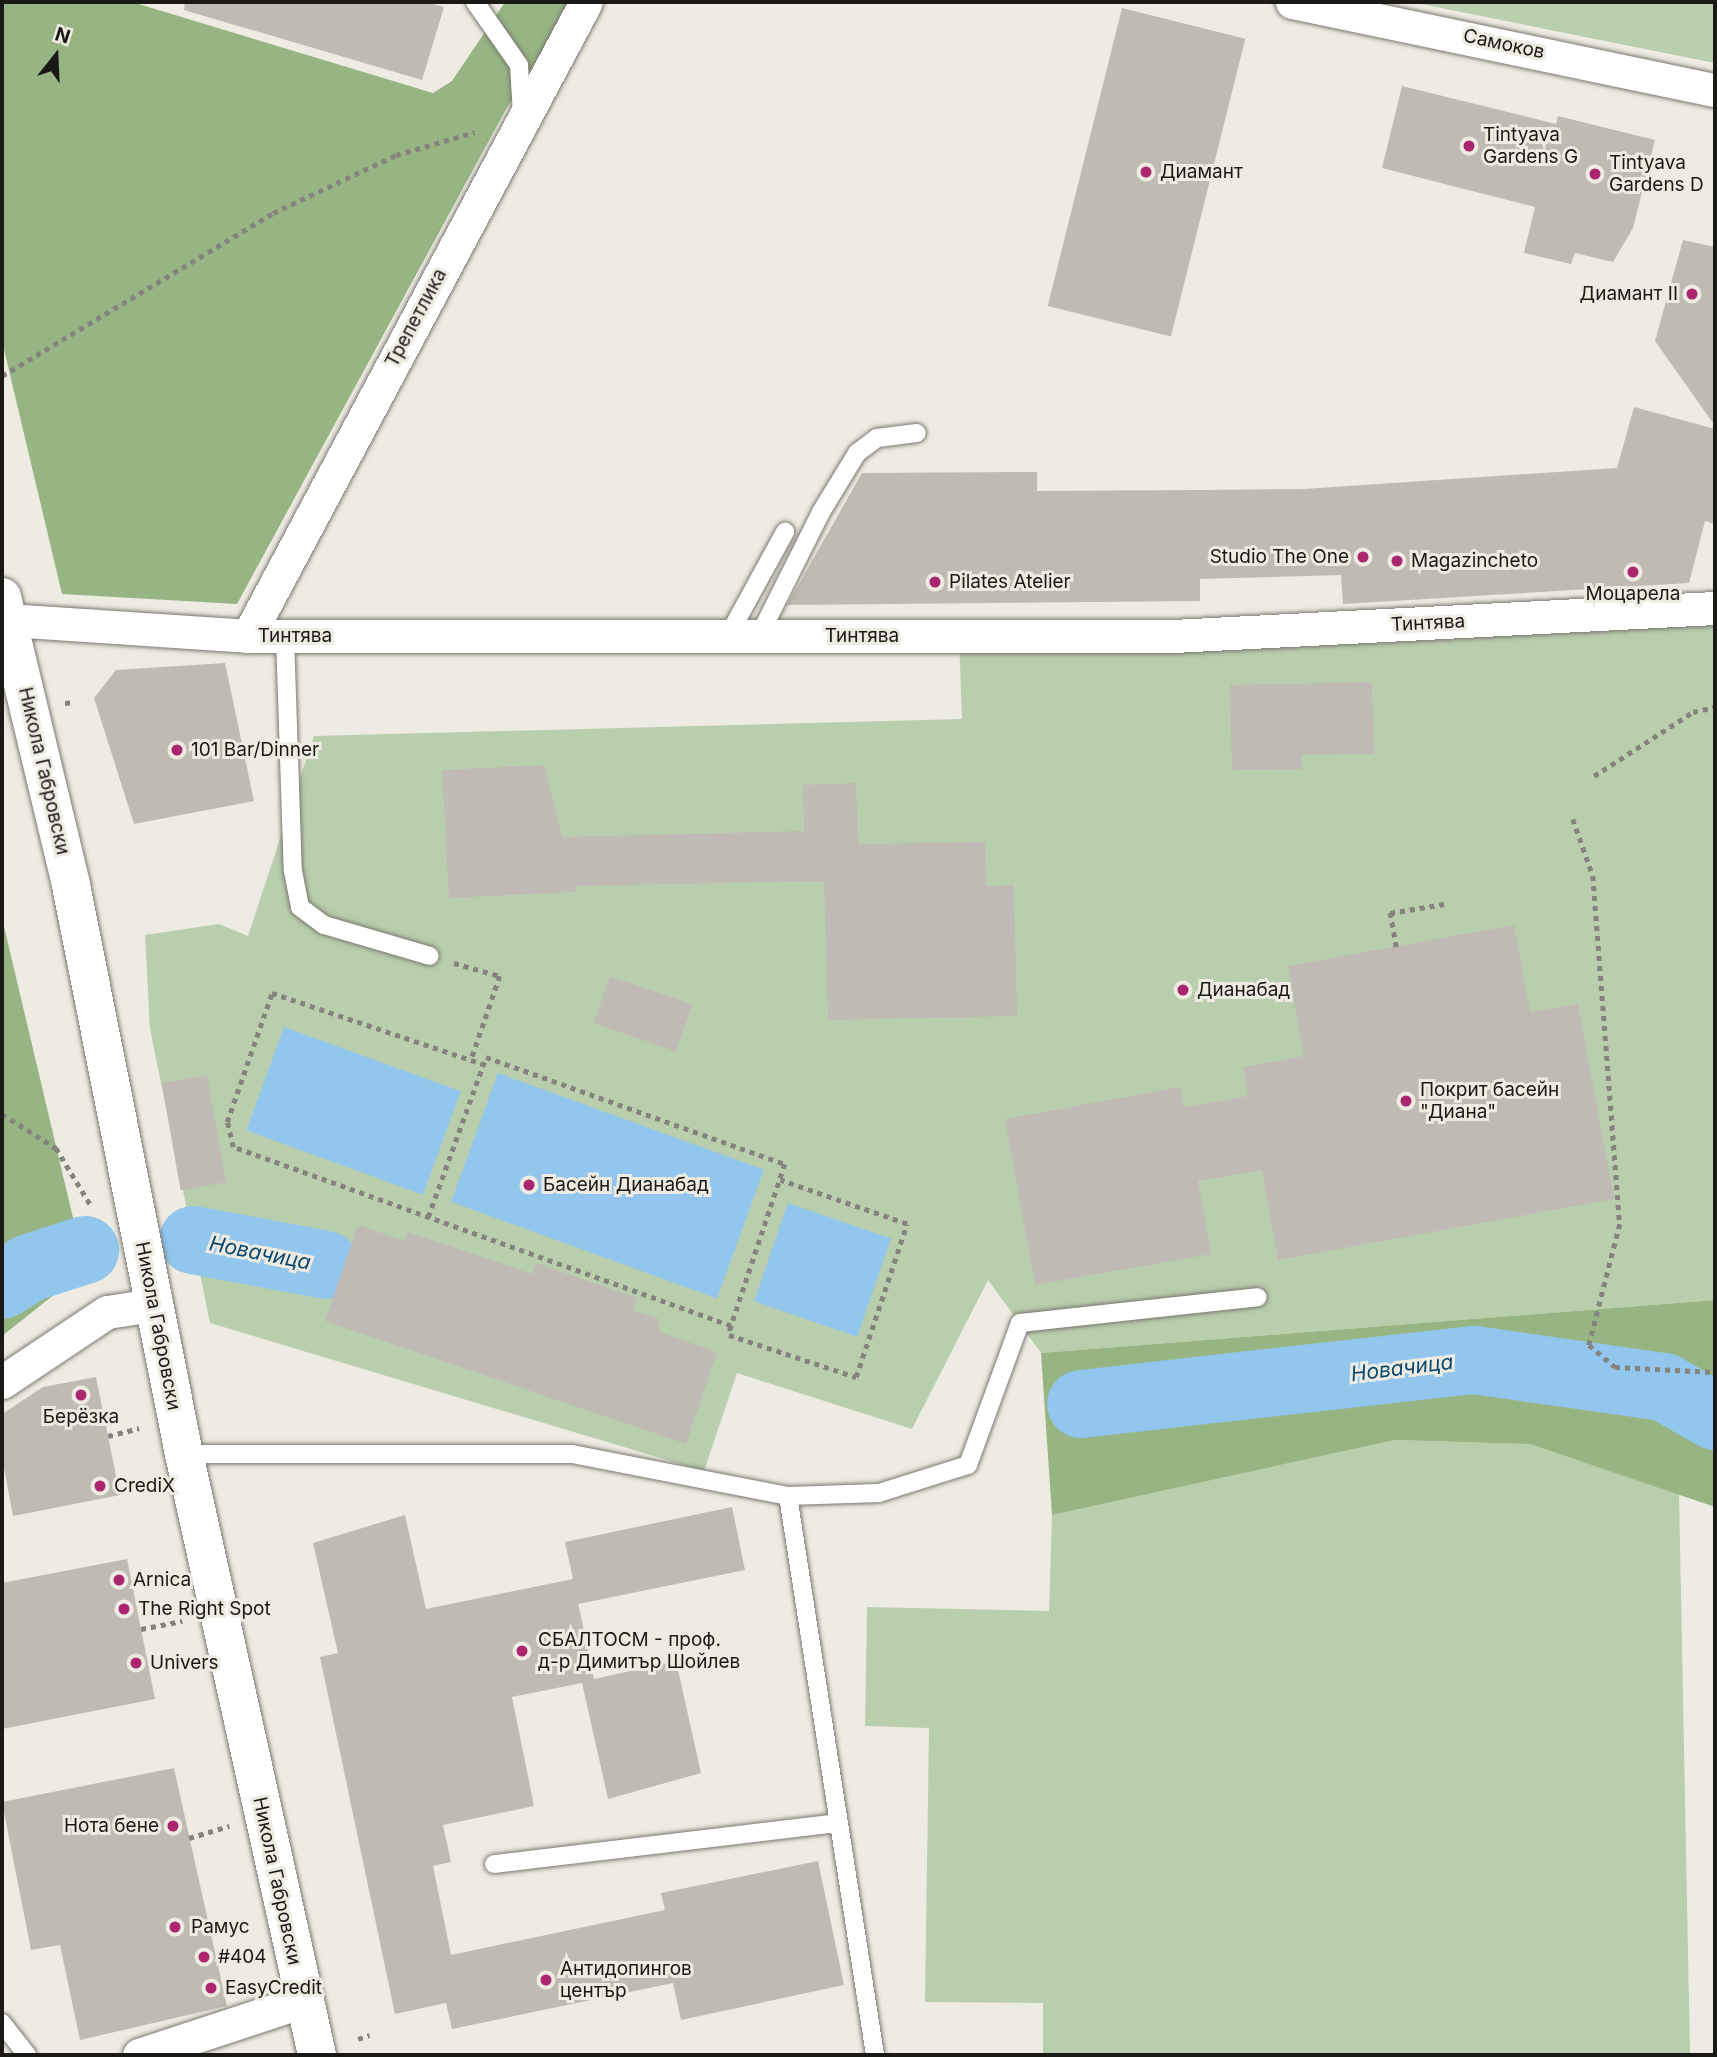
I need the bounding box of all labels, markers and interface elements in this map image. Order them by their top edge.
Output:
north arrow [21,21,91,91]
text: N [52,22,73,49]
street label: Самоков [1461,24,1547,64]
place label: Tintyava Gardens G [1483,124,1578,168]
marker: Tintyava Gardens G [1461,138,1477,154]
place label: Tintyava Gardens D [1609,152,1704,196]
place label: Диамант [1160,161,1243,183]
marker: Диамант [1138,164,1154,180]
marker: Tintyava Gardens D [1587,166,1603,182]
street label: Трепетлика [381,265,451,371]
place label: Диамант II [1580,283,1678,305]
marker: Диамант II [1684,286,1700,302]
place label: Studio The One [1210,546,1349,568]
marker: Studio The One [1355,549,1371,565]
place label: Magazincheto [1411,550,1538,572]
marker: Magazincheto [1389,553,1405,569]
marker: Моцарела [1625,564,1641,580]
place label: Pilates Atelier [949,571,1071,593]
marker: Pilates Atelier [927,574,943,590]
place label: Моцарела [1586,583,1680,605]
street label: Тинтява [1390,610,1466,636]
street label: Тинтява [258,625,332,647]
street label: Тинтява [825,625,899,647]
street label: Никола Габровски [14,685,74,857]
place label: 101 Bar/Dinner [191,739,319,761]
marker: 101 Bar/Dinner [169,742,185,758]
place label: Дианабад [1197,979,1290,1001]
marker: Дианабад [1175,982,1191,998]
place label: Покрит басейн "Диана" [1420,1079,1559,1123]
marker: Покрит басейн "Диана" [1398,1093,1414,1109]
place label: Басейн Дианабад [543,1174,709,1196]
marker: Басейн Дианабад [521,1177,537,1193]
water label: Новачица [207,1231,313,1275]
street label: Никола Габровски [130,1240,186,1412]
water label: Новачица [1349,1349,1455,1387]
marker: Берёзка [73,1387,89,1403]
place label: Берёзка [43,1406,119,1428]
place label: CrediX [114,1475,175,1497]
marker: CrediX [92,1478,108,1494]
place label: Arnica [133,1569,191,1591]
marker: Arnica [111,1572,127,1588]
place label: The Right Spot [138,1598,271,1620]
marker: The Right Spot [116,1601,132,1617]
place label: СБАЛТОСМ - проф. д-р Димитър Шойлев [538,1629,740,1673]
marker: СБАЛТОСМ - проф. д-р Димитър Шойлев [512,1641,532,1661]
place label: Univers [150,1652,219,1674]
marker: Univers [128,1655,144,1671]
street label: Никола Габровски [248,1795,306,1967]
place label: Нота бене [64,1815,159,1837]
marker: Нота бене [165,1818,181,1834]
place label: Рамус [191,1916,250,1938]
marker: Рамус [165,1917,185,1937]
place label: #404 [218,1946,267,1968]
marker: #404 [196,1949,212,1965]
place label: Антидопингов център [560,1958,692,2002]
marker: Антидопингов център [538,1972,554,1988]
place label: EasyCredit [225,1977,322,1999]
marker: EasyCredit [203,1980,219,1996]

